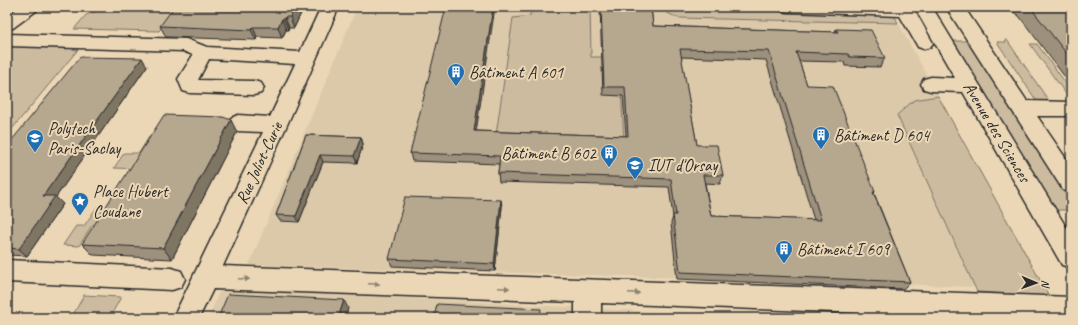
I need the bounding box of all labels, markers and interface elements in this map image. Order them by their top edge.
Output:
building icon: Bâtiment A 601 [446,62,466,87]
place label: Bâtiment A 601 [469,62,564,83]
street label: Avenue des Sciences [959,78,1036,187]
street label: Rue Joliot-Curie [231,117,288,207]
place label: Polytech Paris-Saclay [48,118,122,159]
building icon: Bâtiment D 604 [811,125,831,150]
place label: Bâtiment D 604 [834,125,932,146]
school or university icon: Polytech Paris-Saclay [25,128,45,153]
place label: Bâtiment B 602 [502,143,597,164]
building icon: Bâtiment B 602 [599,143,619,168]
school or university icon: IUT d'Orsay [625,155,645,180]
place label: IUT d'Orsay [648,155,719,176]
place label: Place Hubert Coudane [93,181,170,222]
place icon: Place Hubert Coudane [70,191,90,216]
building icon: Bâtiment I 609 [774,239,794,264]
place label: Bâtiment I 609 [797,239,891,260]
north arrow [1016,263,1056,303]
one-way arrow [238,276,250,283]
one-way arrow [368,280,380,287]
text: N [1039,280,1053,289]
one-way arrow [498,285,511,291]
one-way arrow [628,289,640,296]

